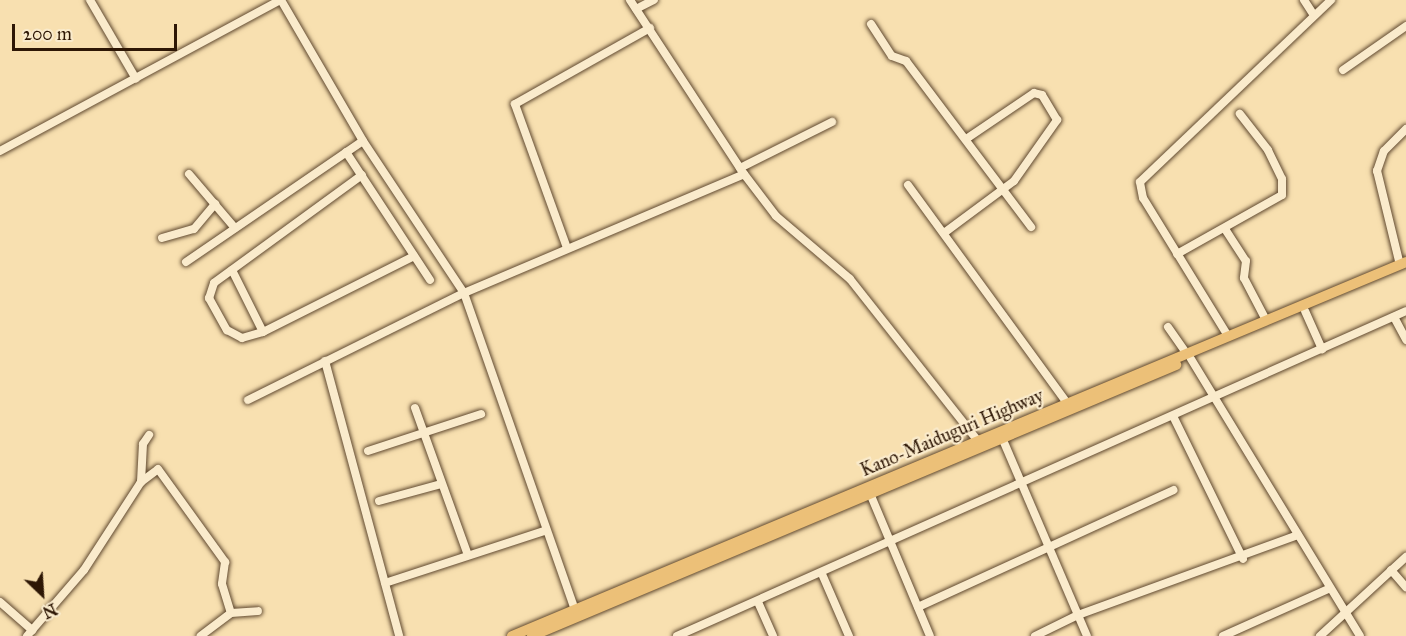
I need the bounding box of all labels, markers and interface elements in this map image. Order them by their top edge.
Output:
scale bar [15,12,180,50]
text: 200 m [23,23,72,45]
street label: Kano-Maiduguri Highway [857,385,1047,481]
north arrow [12,564,72,624]
text: N [40,599,60,622]

